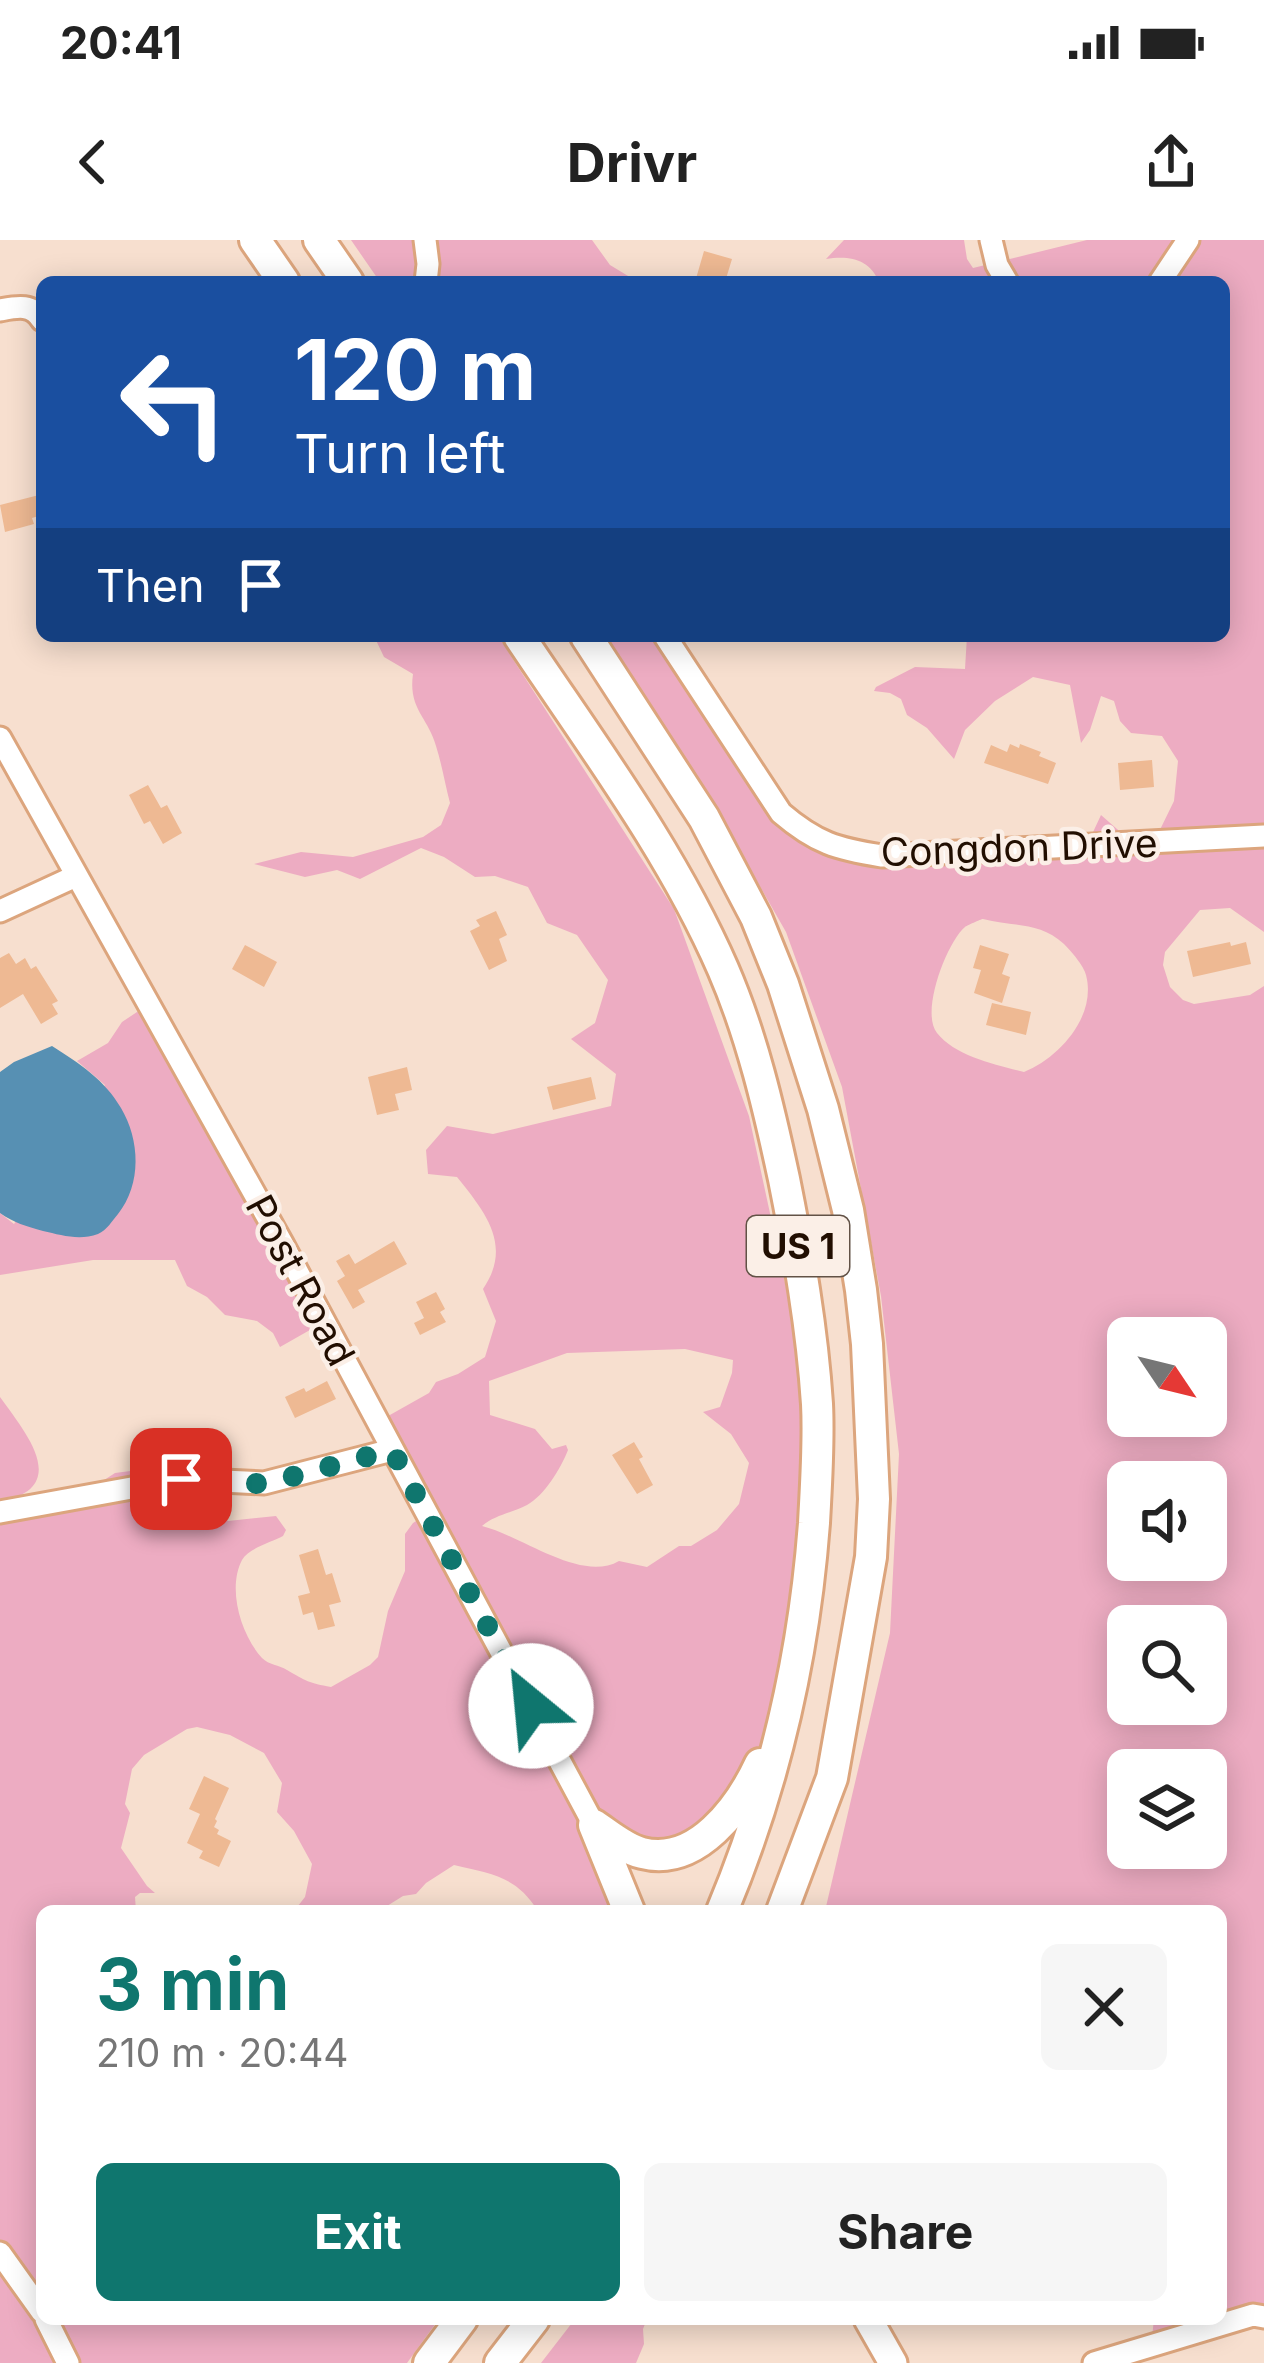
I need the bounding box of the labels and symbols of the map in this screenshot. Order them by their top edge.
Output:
street label: Congdon Drive [880,819,1158,875]
street label: Post Road [236,1187,366,1373]
road number: US 1 [747,1216,849,1276]
north arrow [1107,1317,1227,1437]
pin [130,1428,232,1530]
position arrow [468,1643,594,1769]

